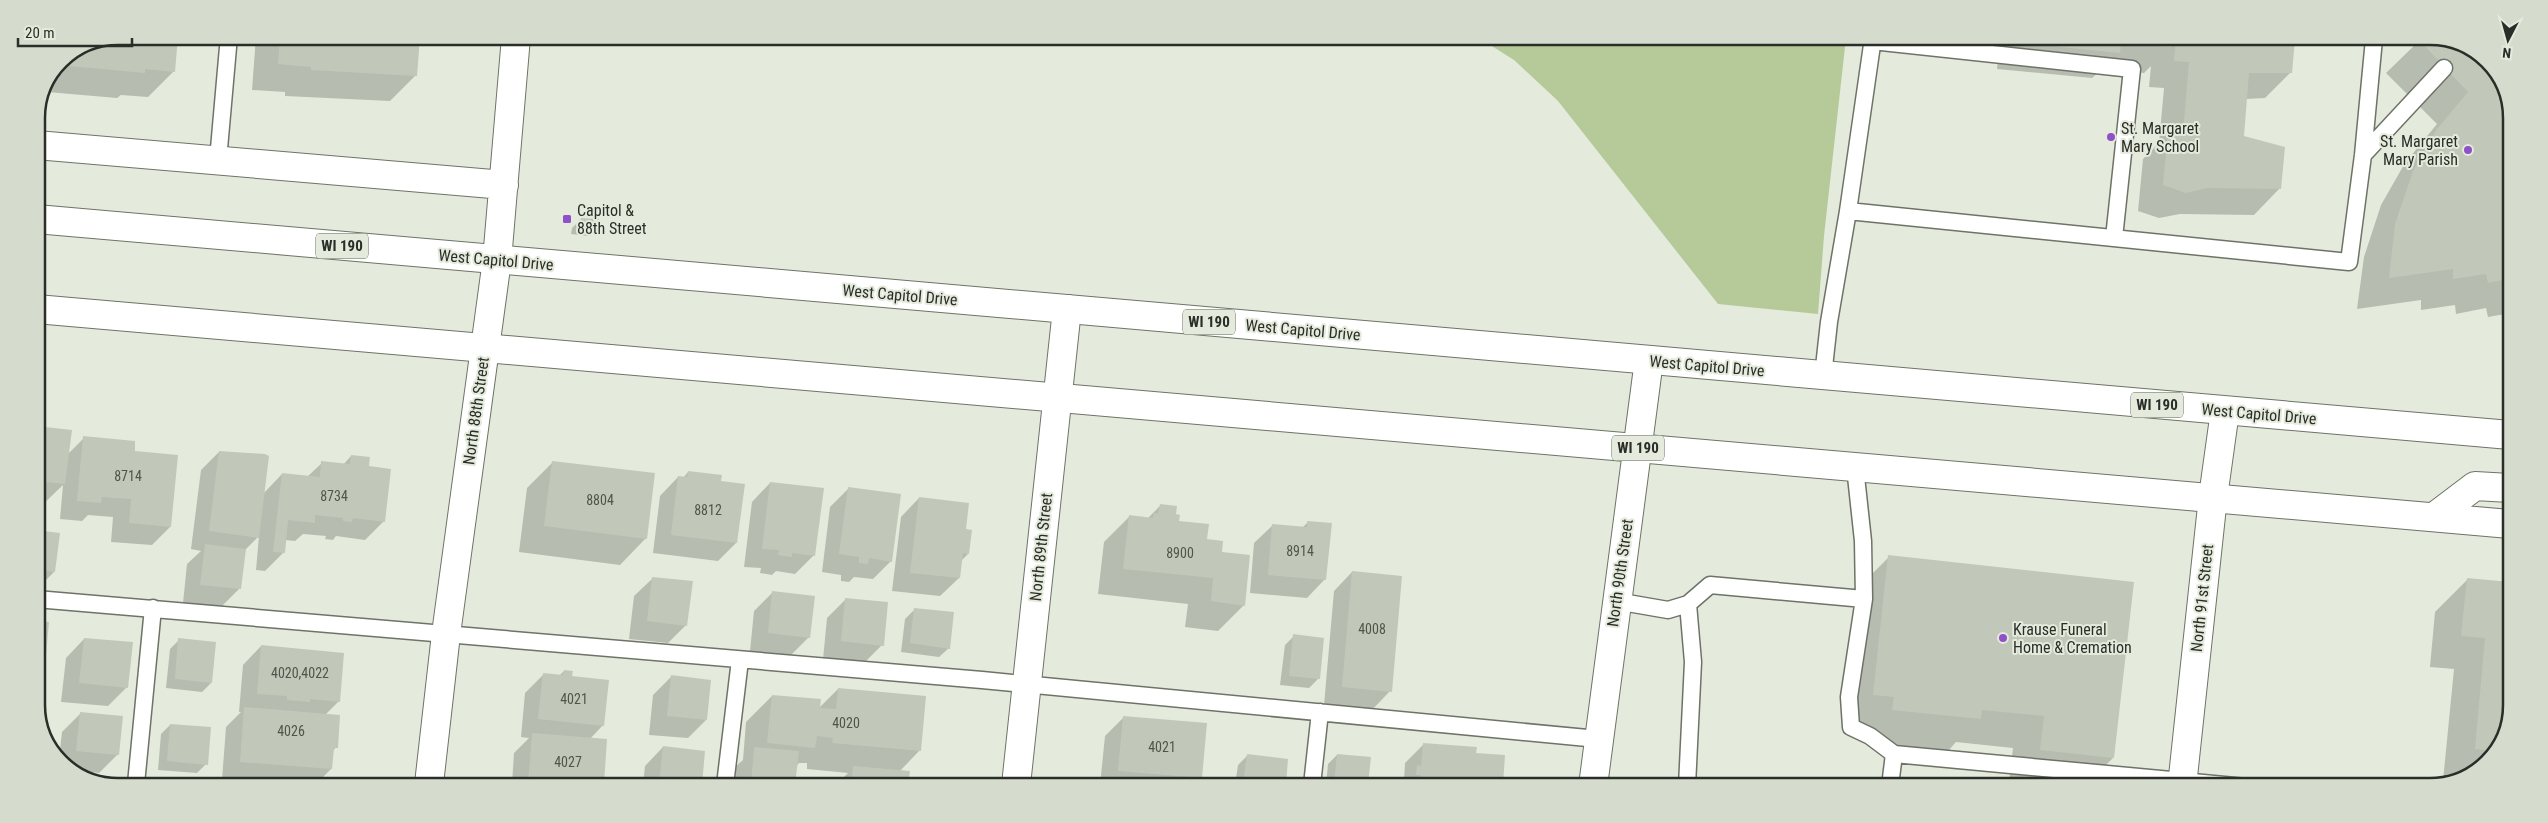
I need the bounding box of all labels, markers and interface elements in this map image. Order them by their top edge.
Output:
scale bar [18,15,131,47]
north arrow [2483,15,2533,65]
text: 20 m [25,24,55,42]
text: N [2502,45,2512,61]
place label: St. Margaret Mary School [2121,119,2199,156]
marker: St. Margaret Mary School [2105,131,2117,143]
place label: St. Margaret Mary Parish [2380,132,2458,169]
marker: St. Margaret Mary Parish [2462,144,2474,156]
place label: Capitol & 88th Street [577,201,647,238]
marker: Capitol & 88th Street [561,213,573,225]
road number: WI 190 [316,234,368,258]
street label: West Capitol Drive [438,246,554,274]
street label: West Capitol Drive [842,281,958,309]
road number: WI 190 [1183,310,1235,334]
street label: West Capitol Drive [1245,316,1361,344]
street label: West Capitol Drive [1649,352,1765,380]
street label: North 88th Street [459,356,493,466]
road number: WI 190 [2131,392,2183,418]
street label: West Capitol Drive [2201,400,2317,428]
road number: WI 190 [1612,436,1664,460]
house number: 8714 [114,468,142,484]
house number: 8734 [320,488,348,504]
house number: 8804 [586,492,614,508]
street label: North 89th Street [1026,492,1056,602]
house number: 8812 [694,502,722,518]
street label: North 90th Street [1603,518,1637,628]
house number: 8914 [1286,543,1314,559]
street label: North 91st Street [2187,543,2217,653]
house number: 8900 [1166,545,1194,561]
place label: Krause Funeral Home & Cremation [2013,620,2132,657]
house number: 4008 [1358,621,1386,637]
marker: Krause Funeral Home & Cremation [1997,632,2009,644]
house number: 4020,4022 [271,665,329,681]
house number: 4021 [560,691,588,707]
house number: 4020 [832,715,860,731]
house number: 4026 [277,723,305,739]
house number: 4021 [1148,739,1176,755]
house number: 4027 [554,754,582,770]

